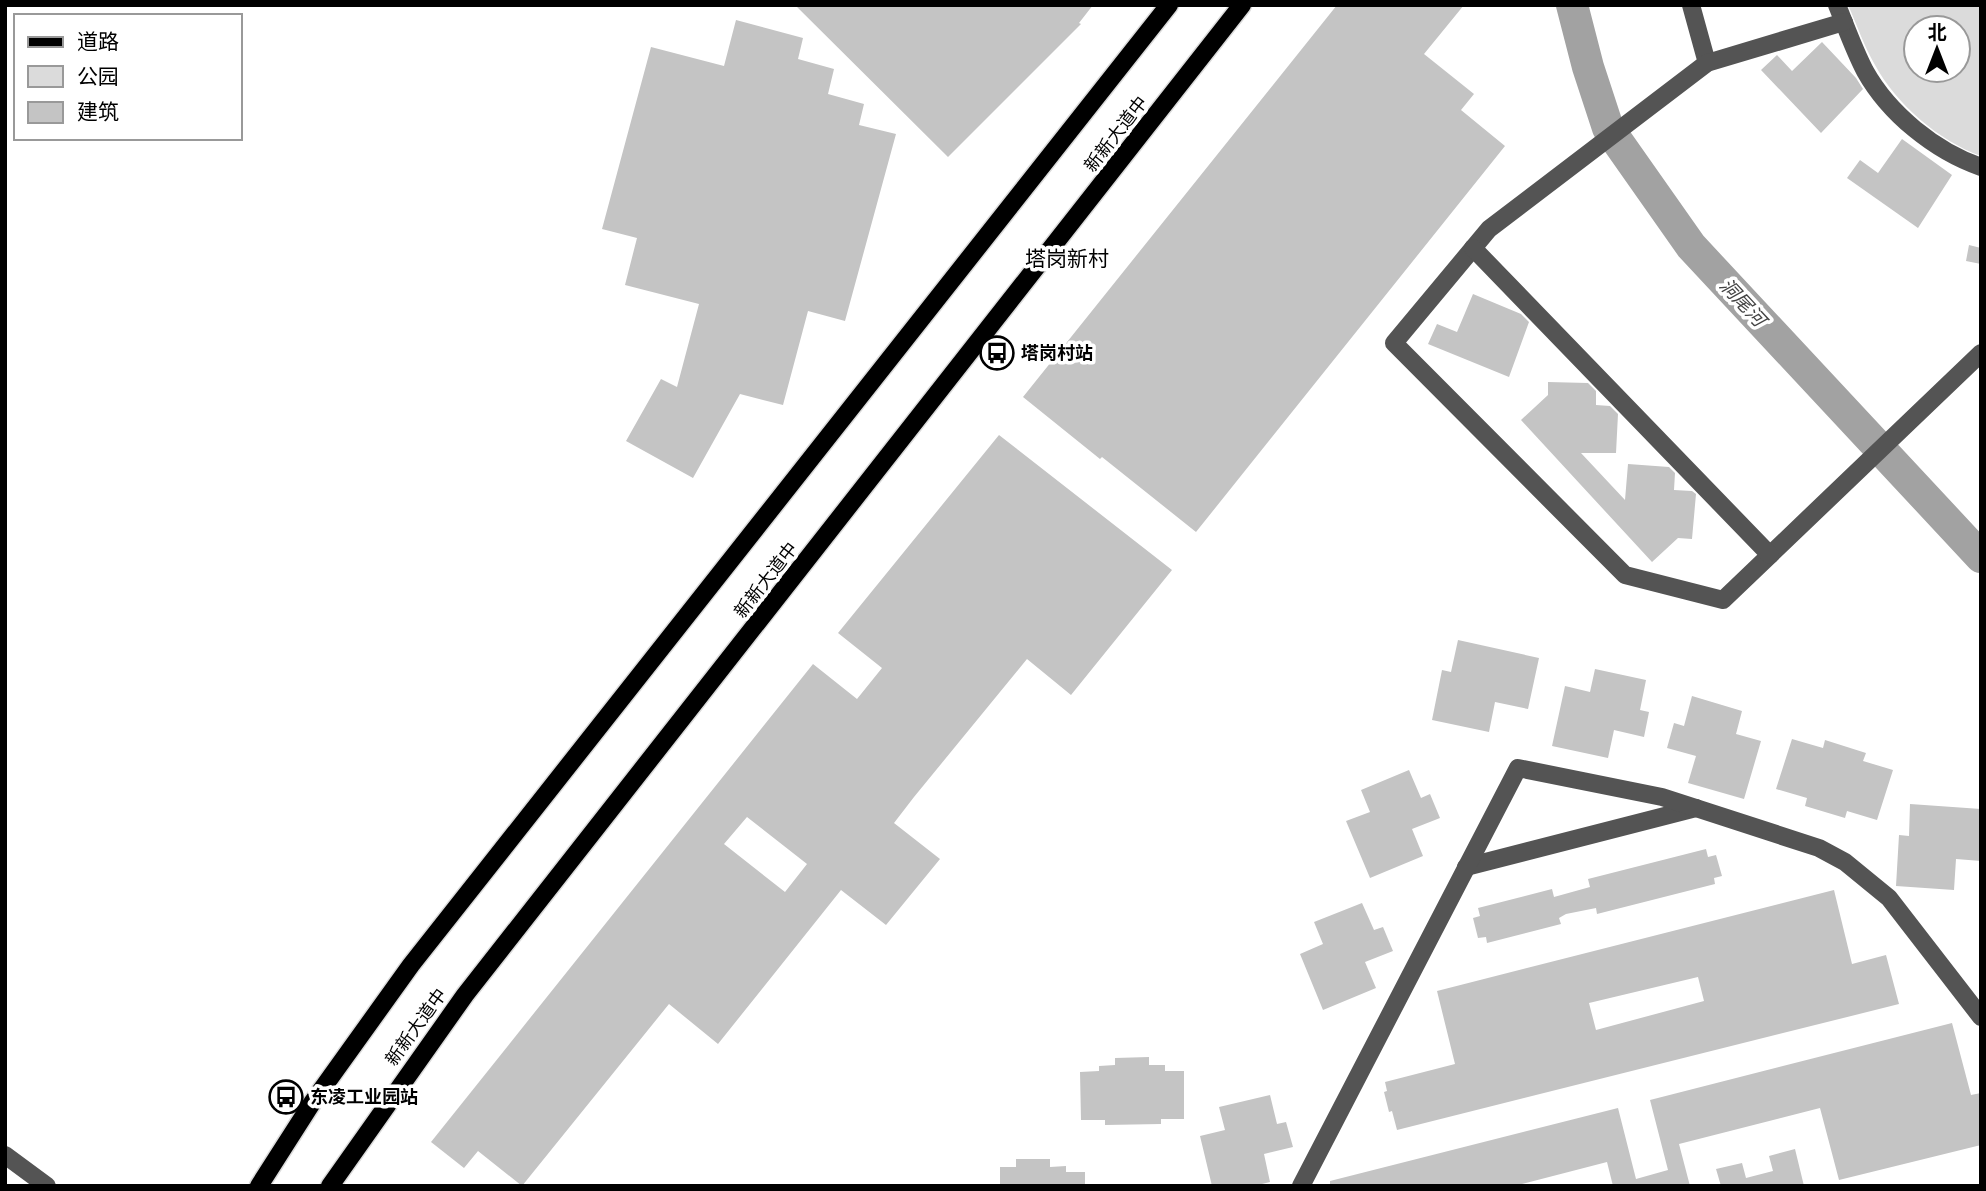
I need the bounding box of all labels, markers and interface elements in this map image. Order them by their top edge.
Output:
legend [14,14,242,140]
north arrow [1902,14,1972,84]
text: 北 [1927,21,1947,44]
text: 道路 [77,29,119,55]
text: 公园 [77,64,119,90]
street label: 新新大道中 [1080,92,1152,176]
text: 建筑 [77,99,119,125]
district label: 塔岗新村 [1025,246,1109,272]
water label: 洞尾河 [1715,274,1773,334]
bus stop icon: 塔岗村站 [978,334,1016,372]
place label: 塔岗村站 [1021,342,1093,364]
street label: 新新大道中 [730,538,802,622]
street label: 新新大道中 [381,984,451,1070]
bus stop icon: 东凌工业园站 [267,1078,305,1116]
place label: 东凌工业园站 [310,1086,418,1108]

